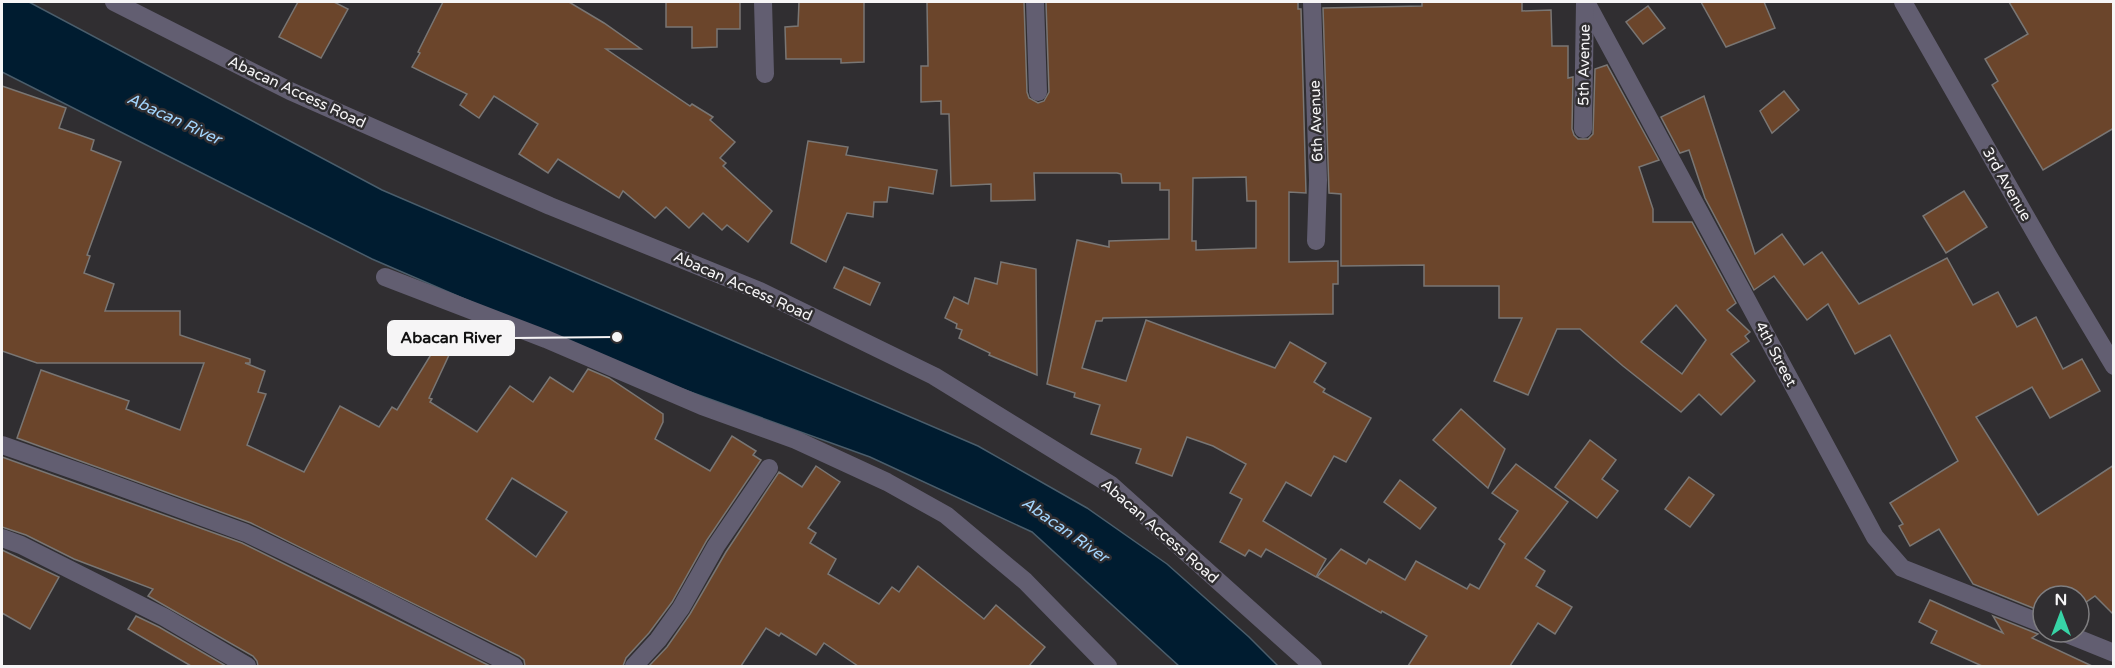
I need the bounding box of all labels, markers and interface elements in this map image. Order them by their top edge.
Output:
street label: 5th Avenue [1574,24,1594,106]
street label: Abacan Access Road [225,52,369,132]
street label: 6th Avenue [1306,80,1326,162]
water label: Abacan River [124,89,226,150]
street label: 3rd Avenue [1979,144,2035,224]
street label: Abacan Access Road [671,247,815,325]
street label: 4th Street [1751,318,1801,390]
callout: Abacan River [388,321,514,355]
text: Abacan River [400,328,503,348]
street label: Abacan Access Road [1098,475,1222,587]
water label: Abacan River [1018,493,1114,568]
north arrow [2031,584,2091,644]
text: N [2055,590,2067,610]

